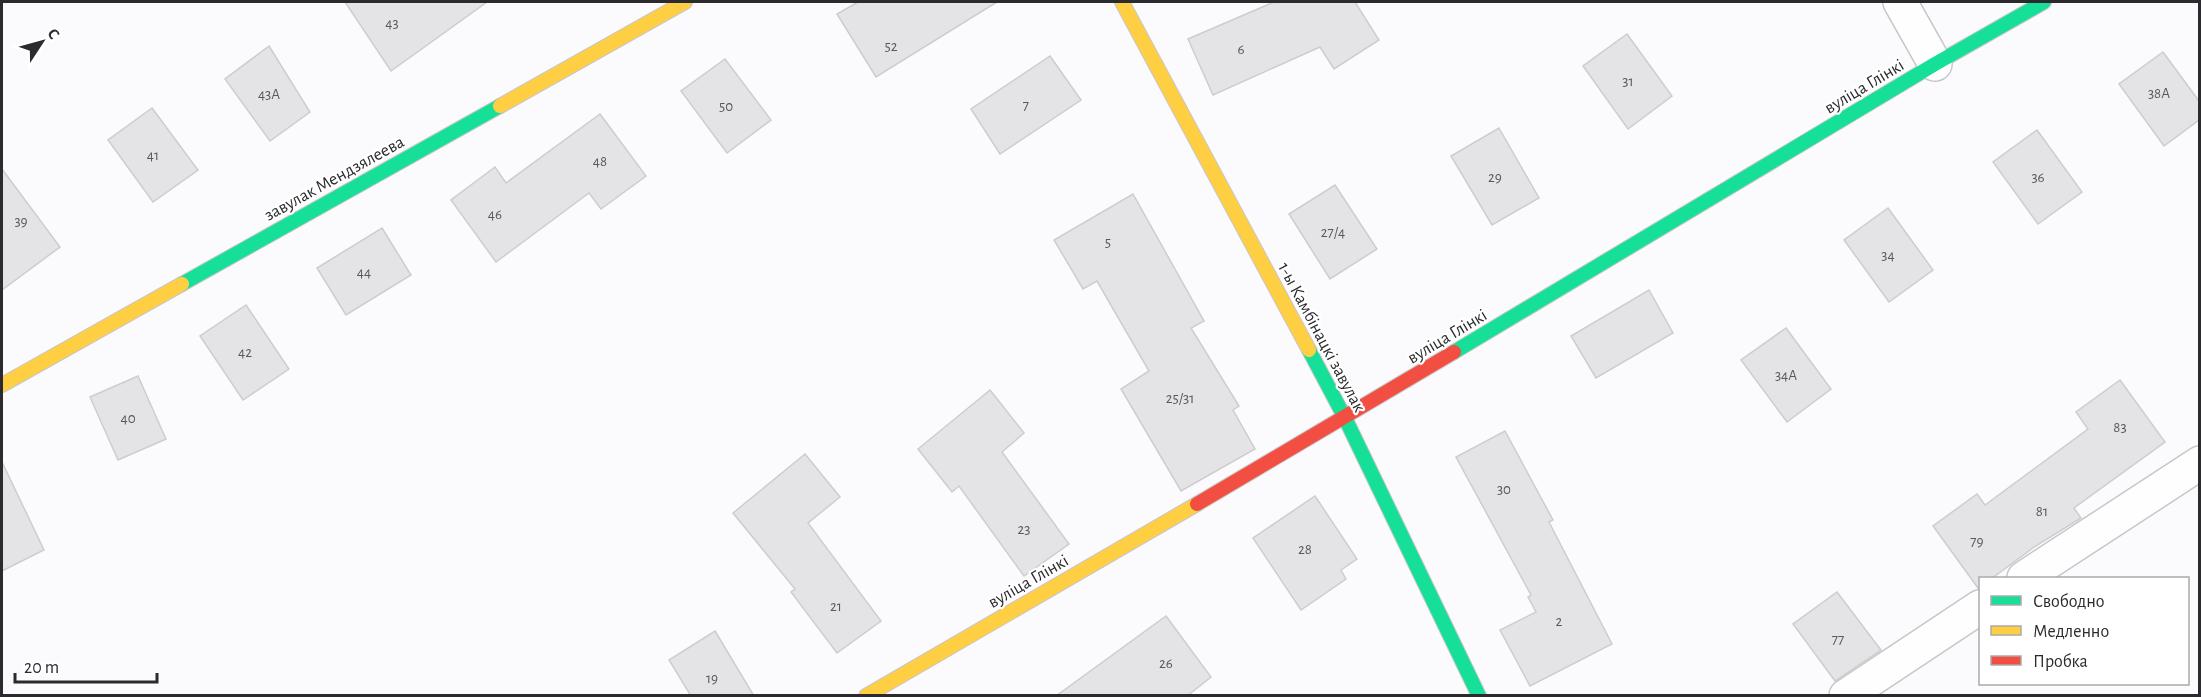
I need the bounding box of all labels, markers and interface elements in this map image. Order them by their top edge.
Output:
north arrow [12,12,72,72]
house number: 43 [385,16,399,31]
text: С [44,25,62,42]
house number: 52 [884,39,898,54]
house number: 6 [1237,42,1245,57]
street label: вуліца Глінкі [1822,56,1907,118]
house number: 31 [1622,74,1634,89]
house number: 38А [2148,86,2170,101]
house number: 43А [258,87,280,102]
house number: 7 [1023,98,1029,113]
house number: 50 [719,99,733,114]
street label: завулак Мендзялеева [262,133,407,225]
house number: 41 [147,148,159,163]
house number: 48 [593,154,607,169]
house number: 29 [1488,170,1502,185]
house number: 36 [2031,170,2045,185]
house number: 46 [488,207,502,222]
house number: 39 [14,214,28,229]
house number: 27/4 [1321,225,1345,240]
house number: 5 [1105,235,1111,250]
house number: 34 [1881,248,1895,263]
street label: 1-ы Камбінацкі завулак [1274,259,1369,416]
house number: 44 [357,265,371,280]
street label: вуліца Глінкі [1405,306,1490,368]
house number: 42 [238,345,252,360]
house number: 34А [1775,368,1797,383]
house number: 25/31 [1166,391,1194,406]
house number: 40 [120,411,136,426]
house number: 83 [2113,420,2127,435]
house number: 30 [1497,482,1511,497]
house number: 81 [2036,504,2048,519]
house number: 23 [1017,522,1031,537]
house number: 79 [1970,534,1984,549]
house number: 28 [1298,542,1312,557]
street label: вуліца Глінкі [985,552,1072,612]
legend [1979,577,2189,685]
text: Свободно [2033,592,2105,611]
house number: 21 [830,599,842,614]
house number: 2 [1556,614,1563,629]
text: Медленно [2033,623,2109,641]
house number: 77 [1832,632,1844,647]
scale bar [15,646,158,684]
text: Пробка [2033,652,2088,671]
house number: 26 [1159,656,1173,671]
text: 20 m [24,659,59,677]
house number: 19 [706,671,718,686]

